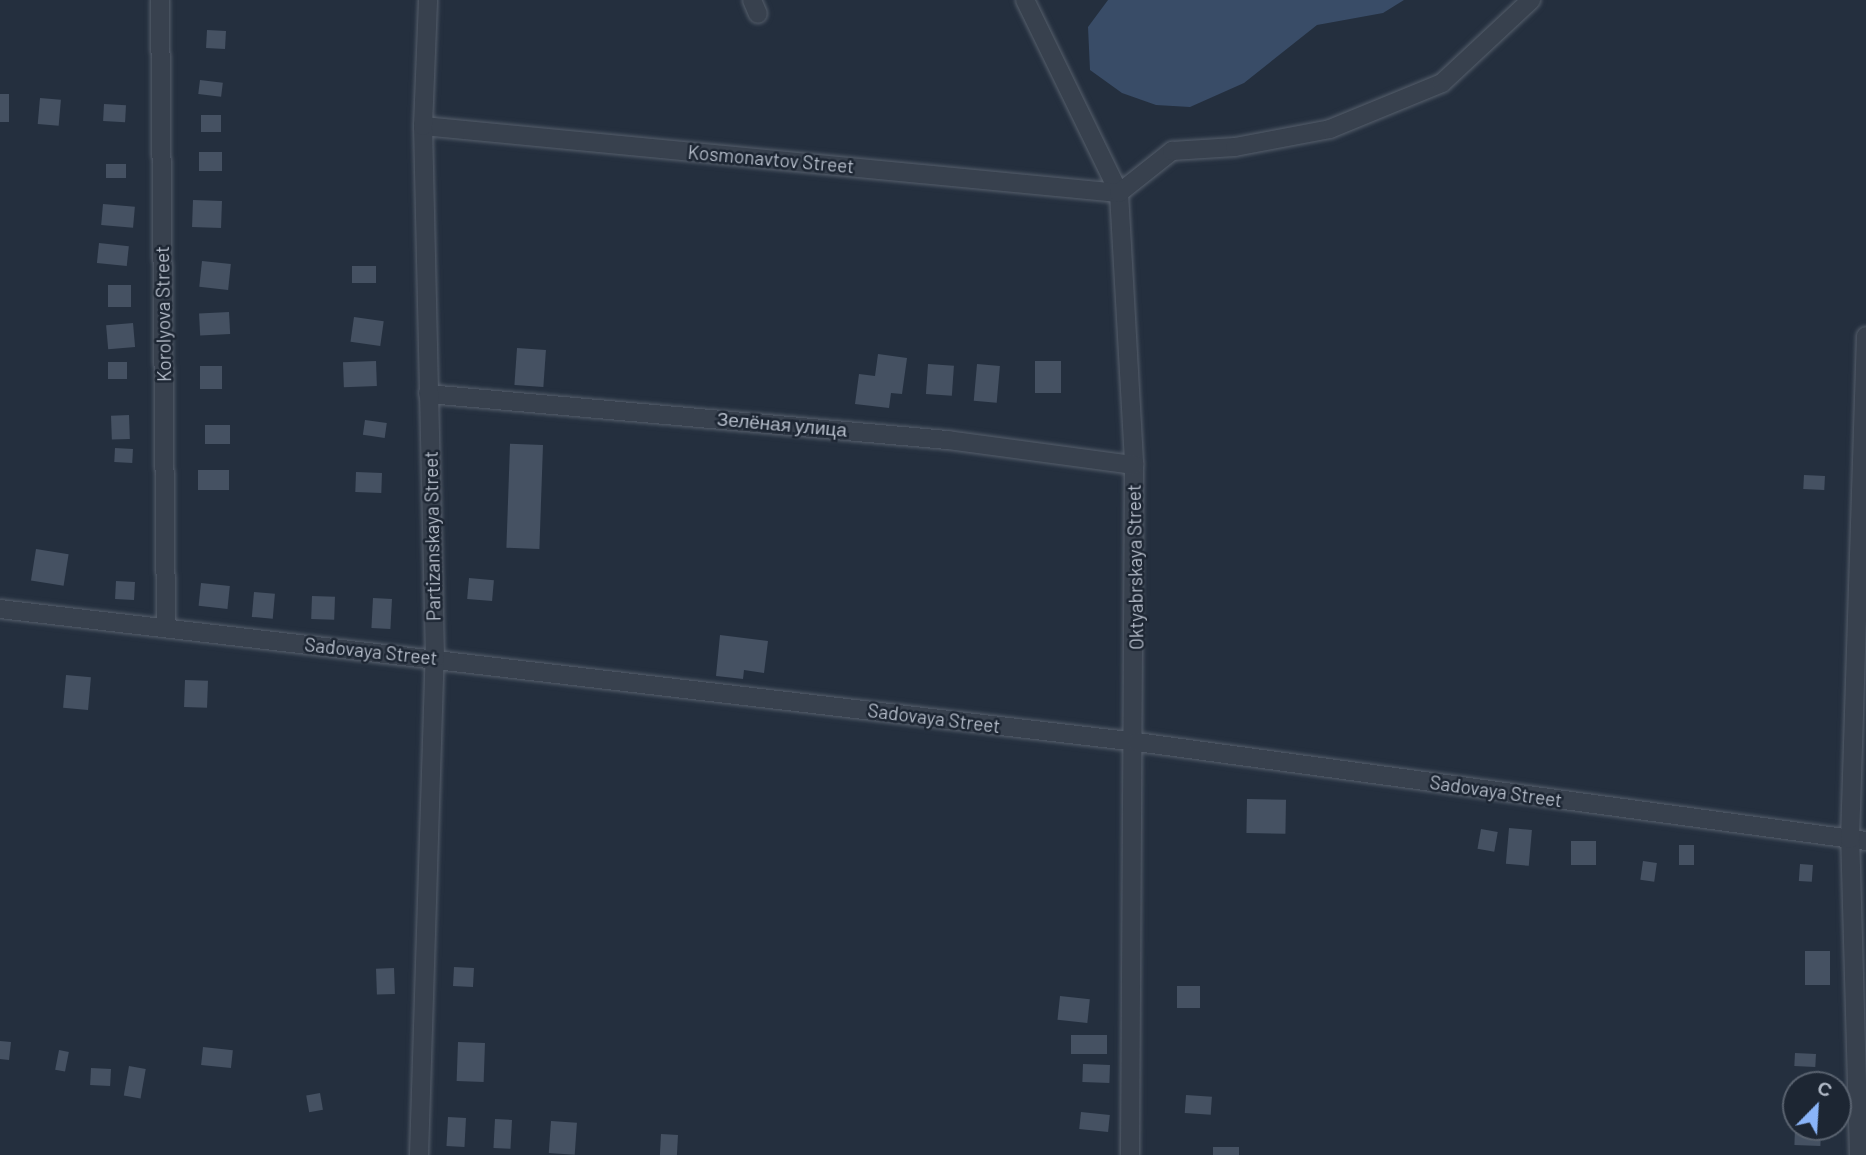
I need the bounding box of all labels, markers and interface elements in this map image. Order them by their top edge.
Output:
street label: Kosmonavtov Street [687,140,855,178]
street label: Korolyova Street [150,246,176,382]
street label: Зелёная улица [716,407,848,441]
street label: Partizanskaya Street [419,451,445,621]
street label: Oktyabrskaya Street [1122,484,1148,650]
street label: Sadovaya Street [303,633,439,669]
street label: Sadovaya Street [866,699,1002,737]
street label: Sadovaya Street [1428,770,1564,812]
north arrow [1782,1071,1852,1141]
text: С [1814,1075,1836,1101]

